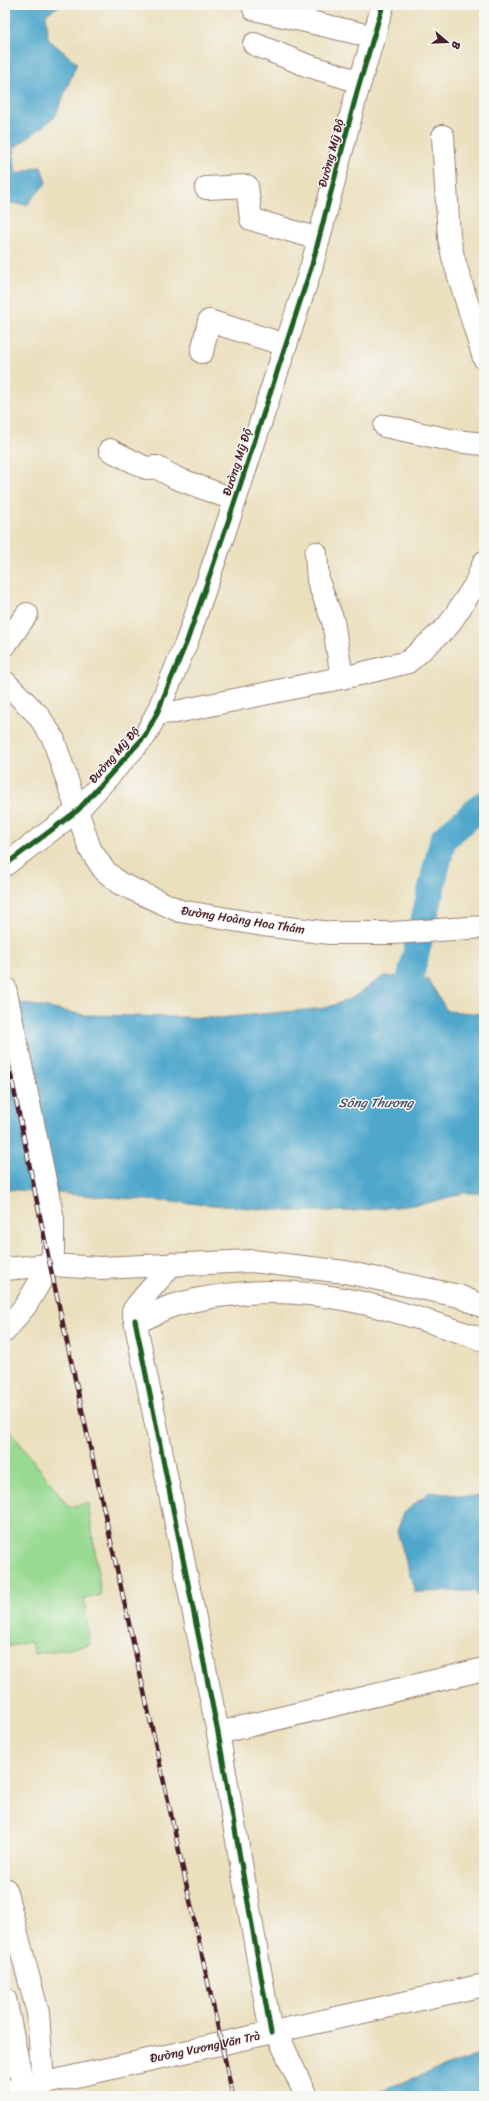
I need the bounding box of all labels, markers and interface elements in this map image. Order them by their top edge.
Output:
north arrow [427,22,467,62]
text: B [446,39,466,52]
street label: Đường Mỹ Độ [311,116,351,190]
street label: Đường Mỹ Độ [216,425,259,499]
street label: Đường Mỹ Độ [83,721,146,789]
street label: Đường Hoàng Hoa Thám [180,899,306,941]
water label: Sông Thương [339,1091,415,1114]
street label: Đường Vương Văn Trà [148,2025,262,2069]

